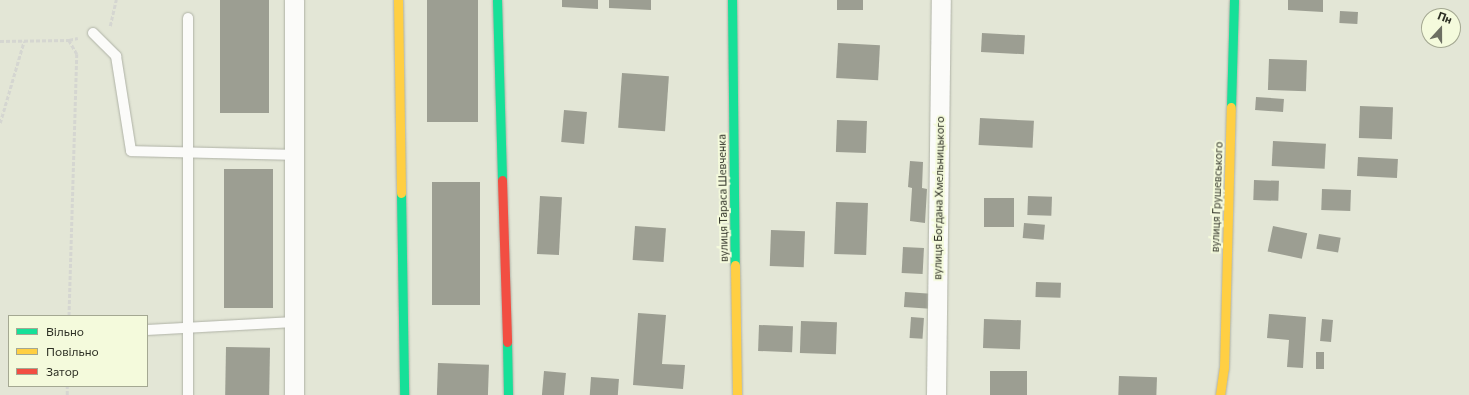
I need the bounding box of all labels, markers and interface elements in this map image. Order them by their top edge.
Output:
north arrow [1421,8,1461,48]
text: Пн [1436,9,1454,26]
street label: вулиця Богдана Хмельницького [931,116,947,280]
street label: вулиця Тараса Шевченка [715,134,731,262]
street label: вулиця Грушевського [1208,141,1226,253]
legend [8,315,148,387]
text: Вільно [46,324,84,338]
text: Повільно [46,344,99,358]
text: Затор [46,364,79,378]

